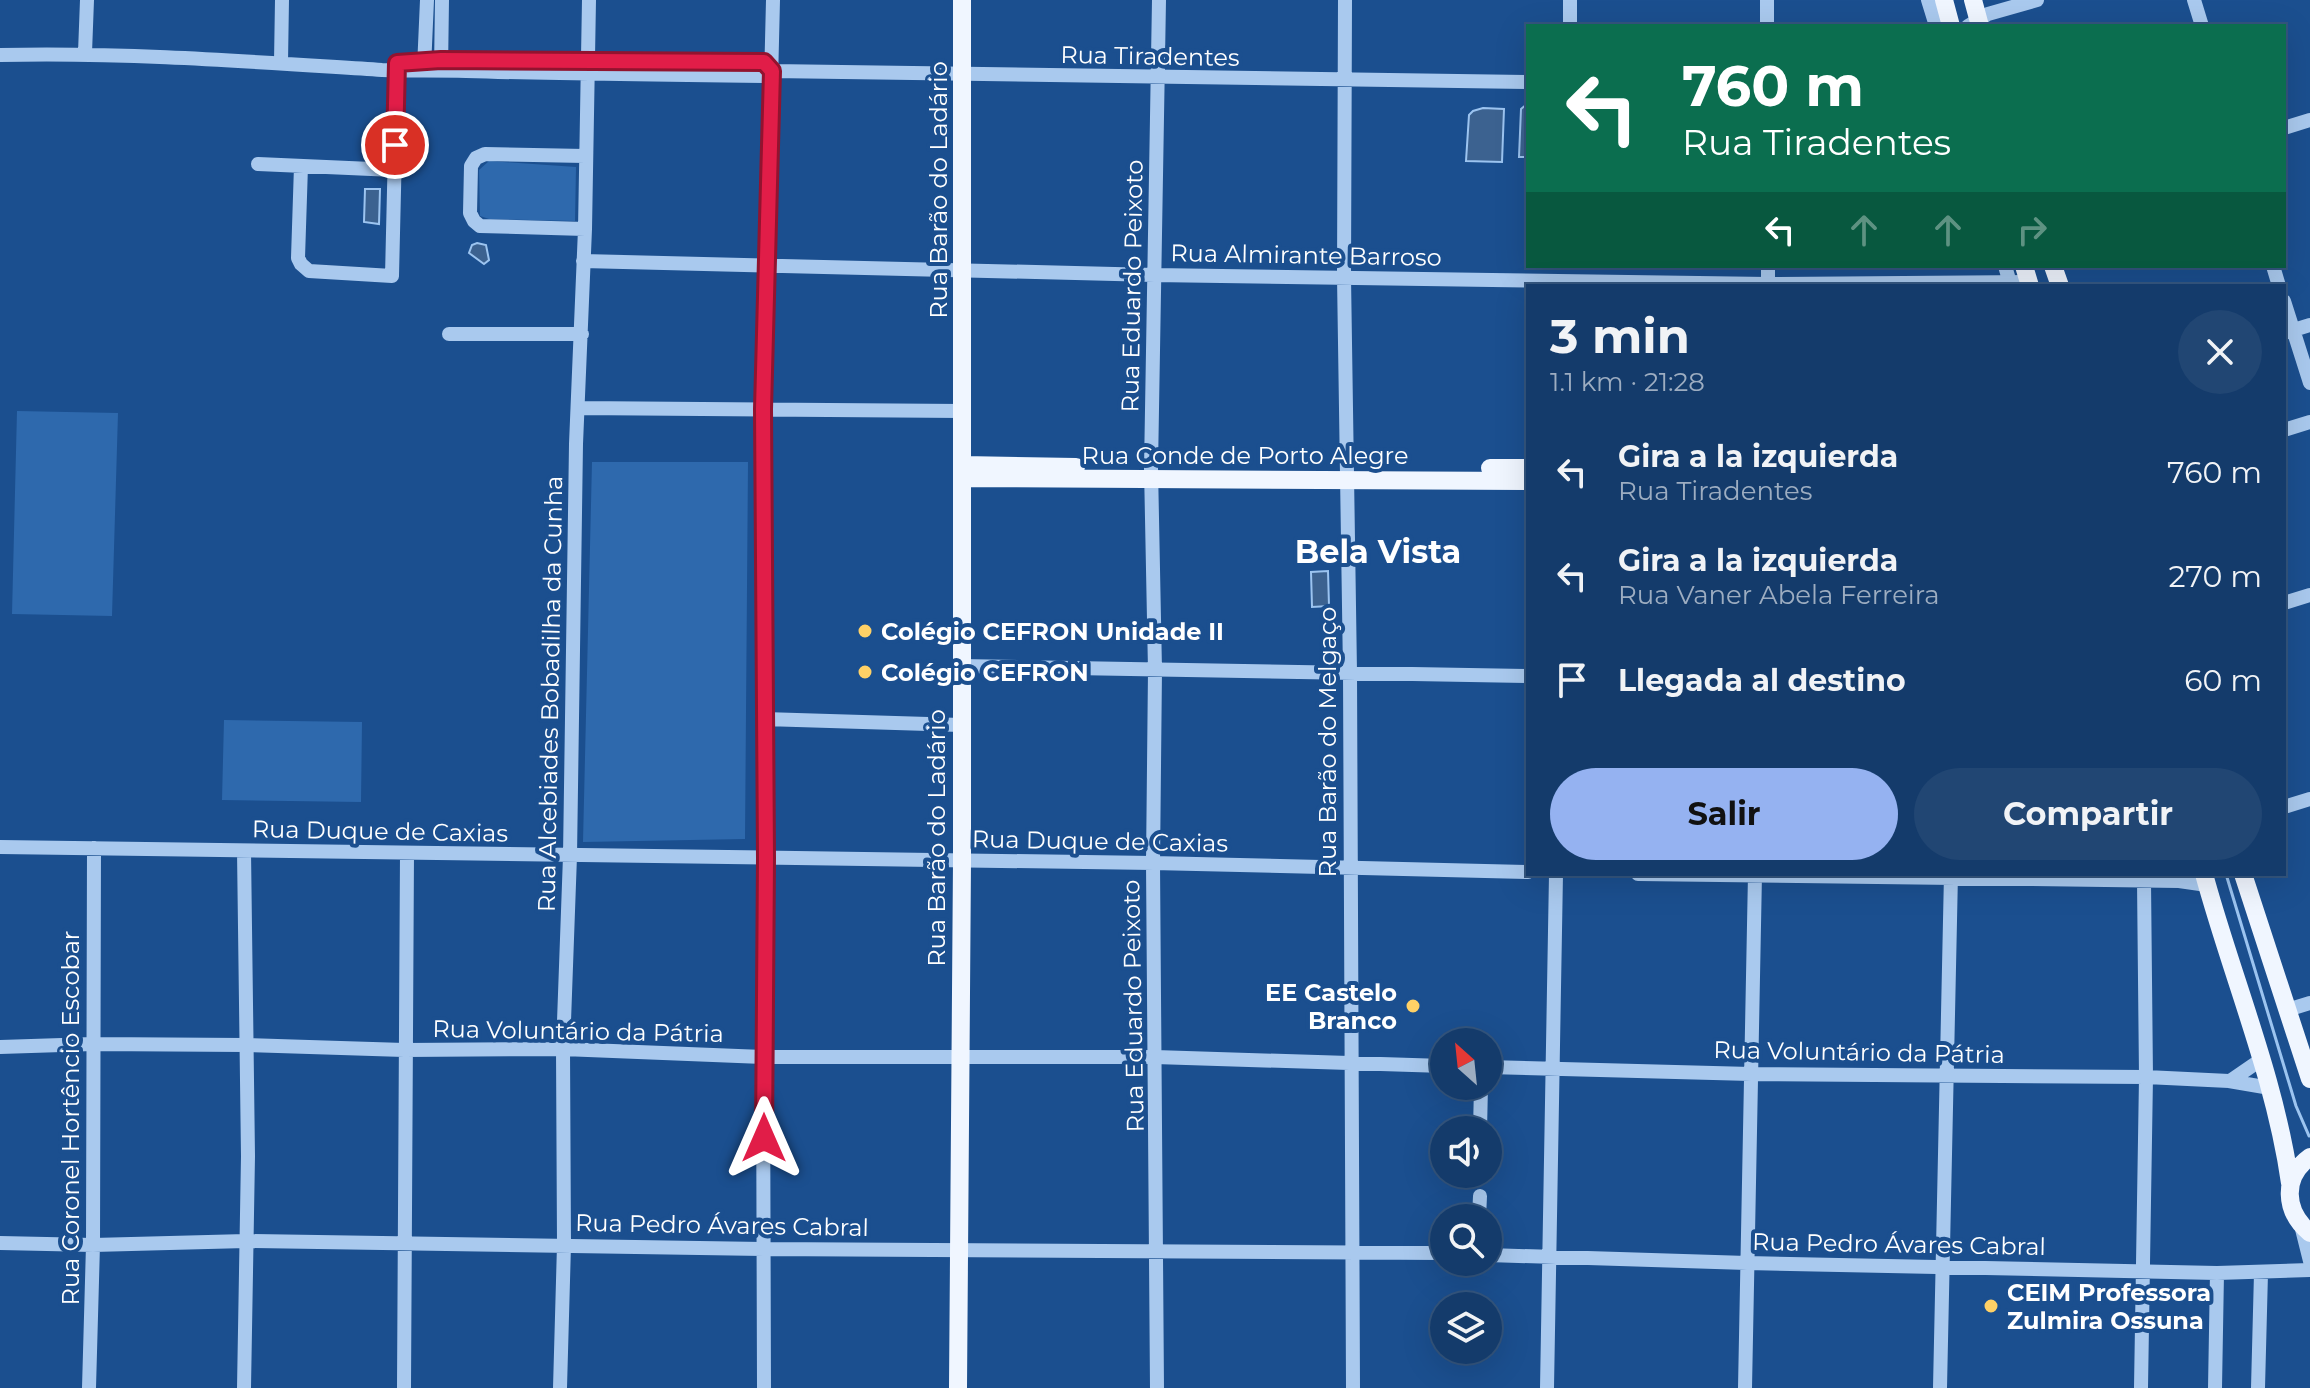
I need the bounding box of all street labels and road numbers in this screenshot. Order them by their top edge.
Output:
street label: Rua Tiradentes [1060,40,1240,72]
street label: Rua Barão do Ladário [924,61,953,319]
street label: Rua Eduardo Peixoto [1115,159,1149,413]
street label: Rua Almirante Barroso [1170,238,1442,272]
street label: Rua Conde de Porto Alegre [1082,441,1408,470]
street label: Rua Alcebiades Bobadilha da Cunha [532,476,568,912]
street label: Rua Barão do Melgaço [1313,607,1342,877]
street label: Rua Barão do Ladário [922,709,951,967]
street label: Rua Duque de Caxias [252,814,508,848]
street label: Rua Duque de Caxias [972,824,1228,858]
street label: Rua Eduardo Peixoto [1116,879,1150,1133]
street label: Rua Coronel Hortêncio Escobar [56,931,85,1305]
street label: Rua Voluntário da Pátria [432,1014,724,1048]
street label: Rua Voluntário da Pátria [1713,1035,2005,1069]
street label: Rua Pedro Ávares Cabral [575,1208,869,1242]
street label: Rua Pedro Ávares Cabral [1752,1227,2046,1261]

